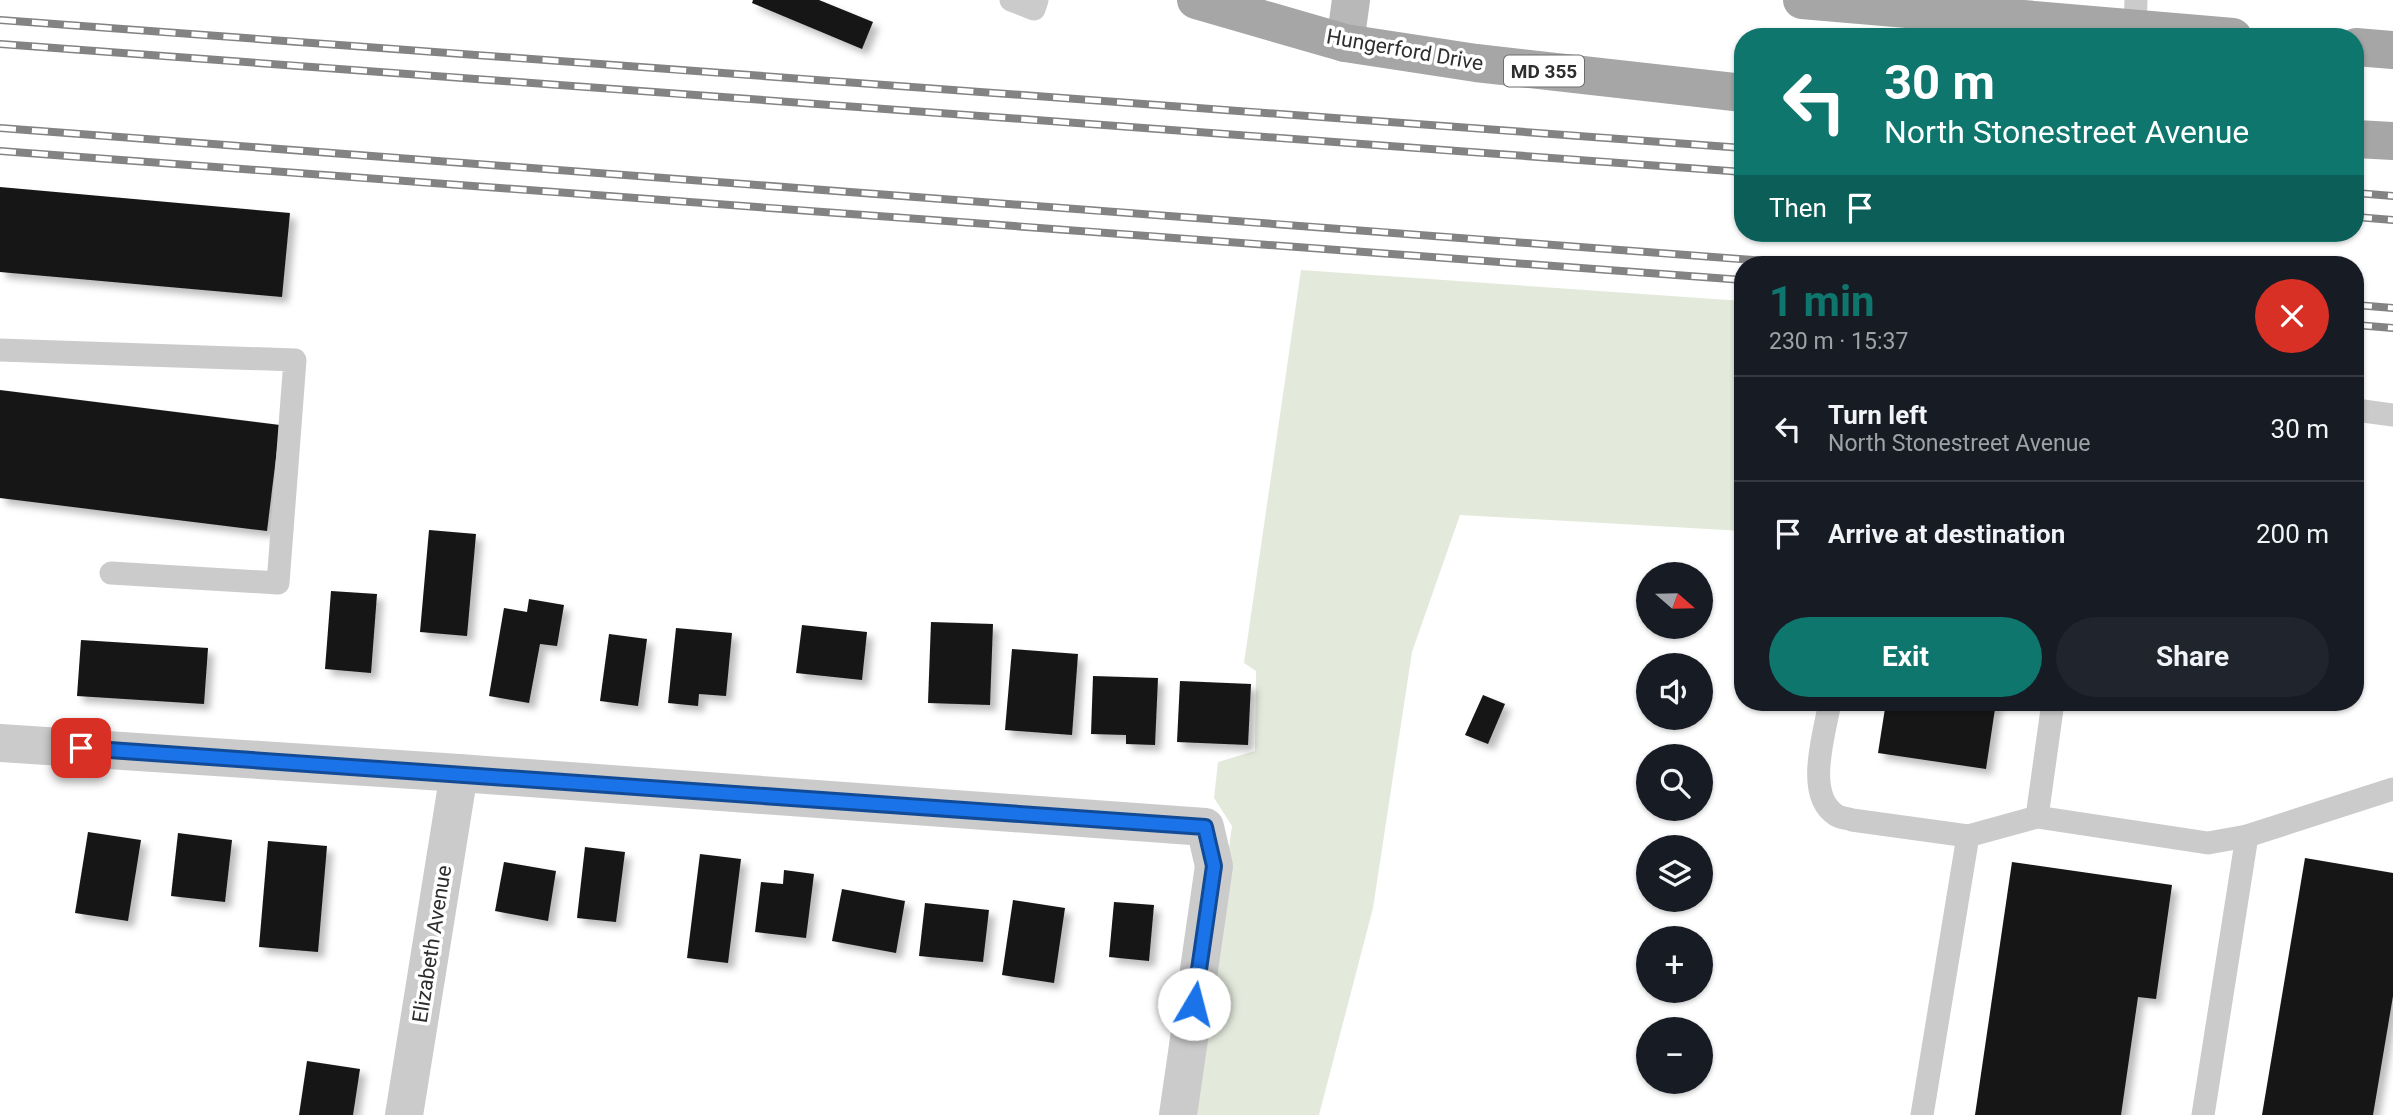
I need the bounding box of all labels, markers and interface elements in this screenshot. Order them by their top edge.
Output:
street label: Hungerford Drive [1325,24,1485,76]
text: 30 m [1884,54,1995,111]
road number: MD 355 [1504,55,1584,86]
icon: left [1769,56,1860,147]
text: North Stonestreet Avenue [1884,113,2249,151]
icon: arrive [1841,189,1879,227]
text: Then [1769,193,1827,223]
text: 1 min [1769,277,1875,326]
button: close [2255,279,2329,353]
text: 230 m · 15:37 [1769,328,1908,355]
text: Turn left [1828,400,1927,430]
icon: left [1769,410,1807,448]
text: 30 m [2271,414,2329,444]
text: North Stonestreet Avenue [1828,430,2091,457]
icon: arrive [1769,515,1807,553]
text: Arrive at destination [1828,519,2065,549]
text: 200 m [2256,519,2329,549]
north arrow [1636,562,1713,639]
map controls [1636,562,1713,1094]
button: Exit [1769,617,2042,697]
button: Share [2056,617,2329,697]
button: sound [1636,653,1713,730]
pin [51,718,111,778]
icon: arrive [62,729,100,767]
button: search [1636,744,1713,821]
button: layers [1636,835,1713,912]
street label: Elizabeth Avenue [408,863,456,1025]
button: + [1636,926,1713,1003]
position arrow [1157,967,1231,1041]
button: − [1636,1017,1713,1094]

